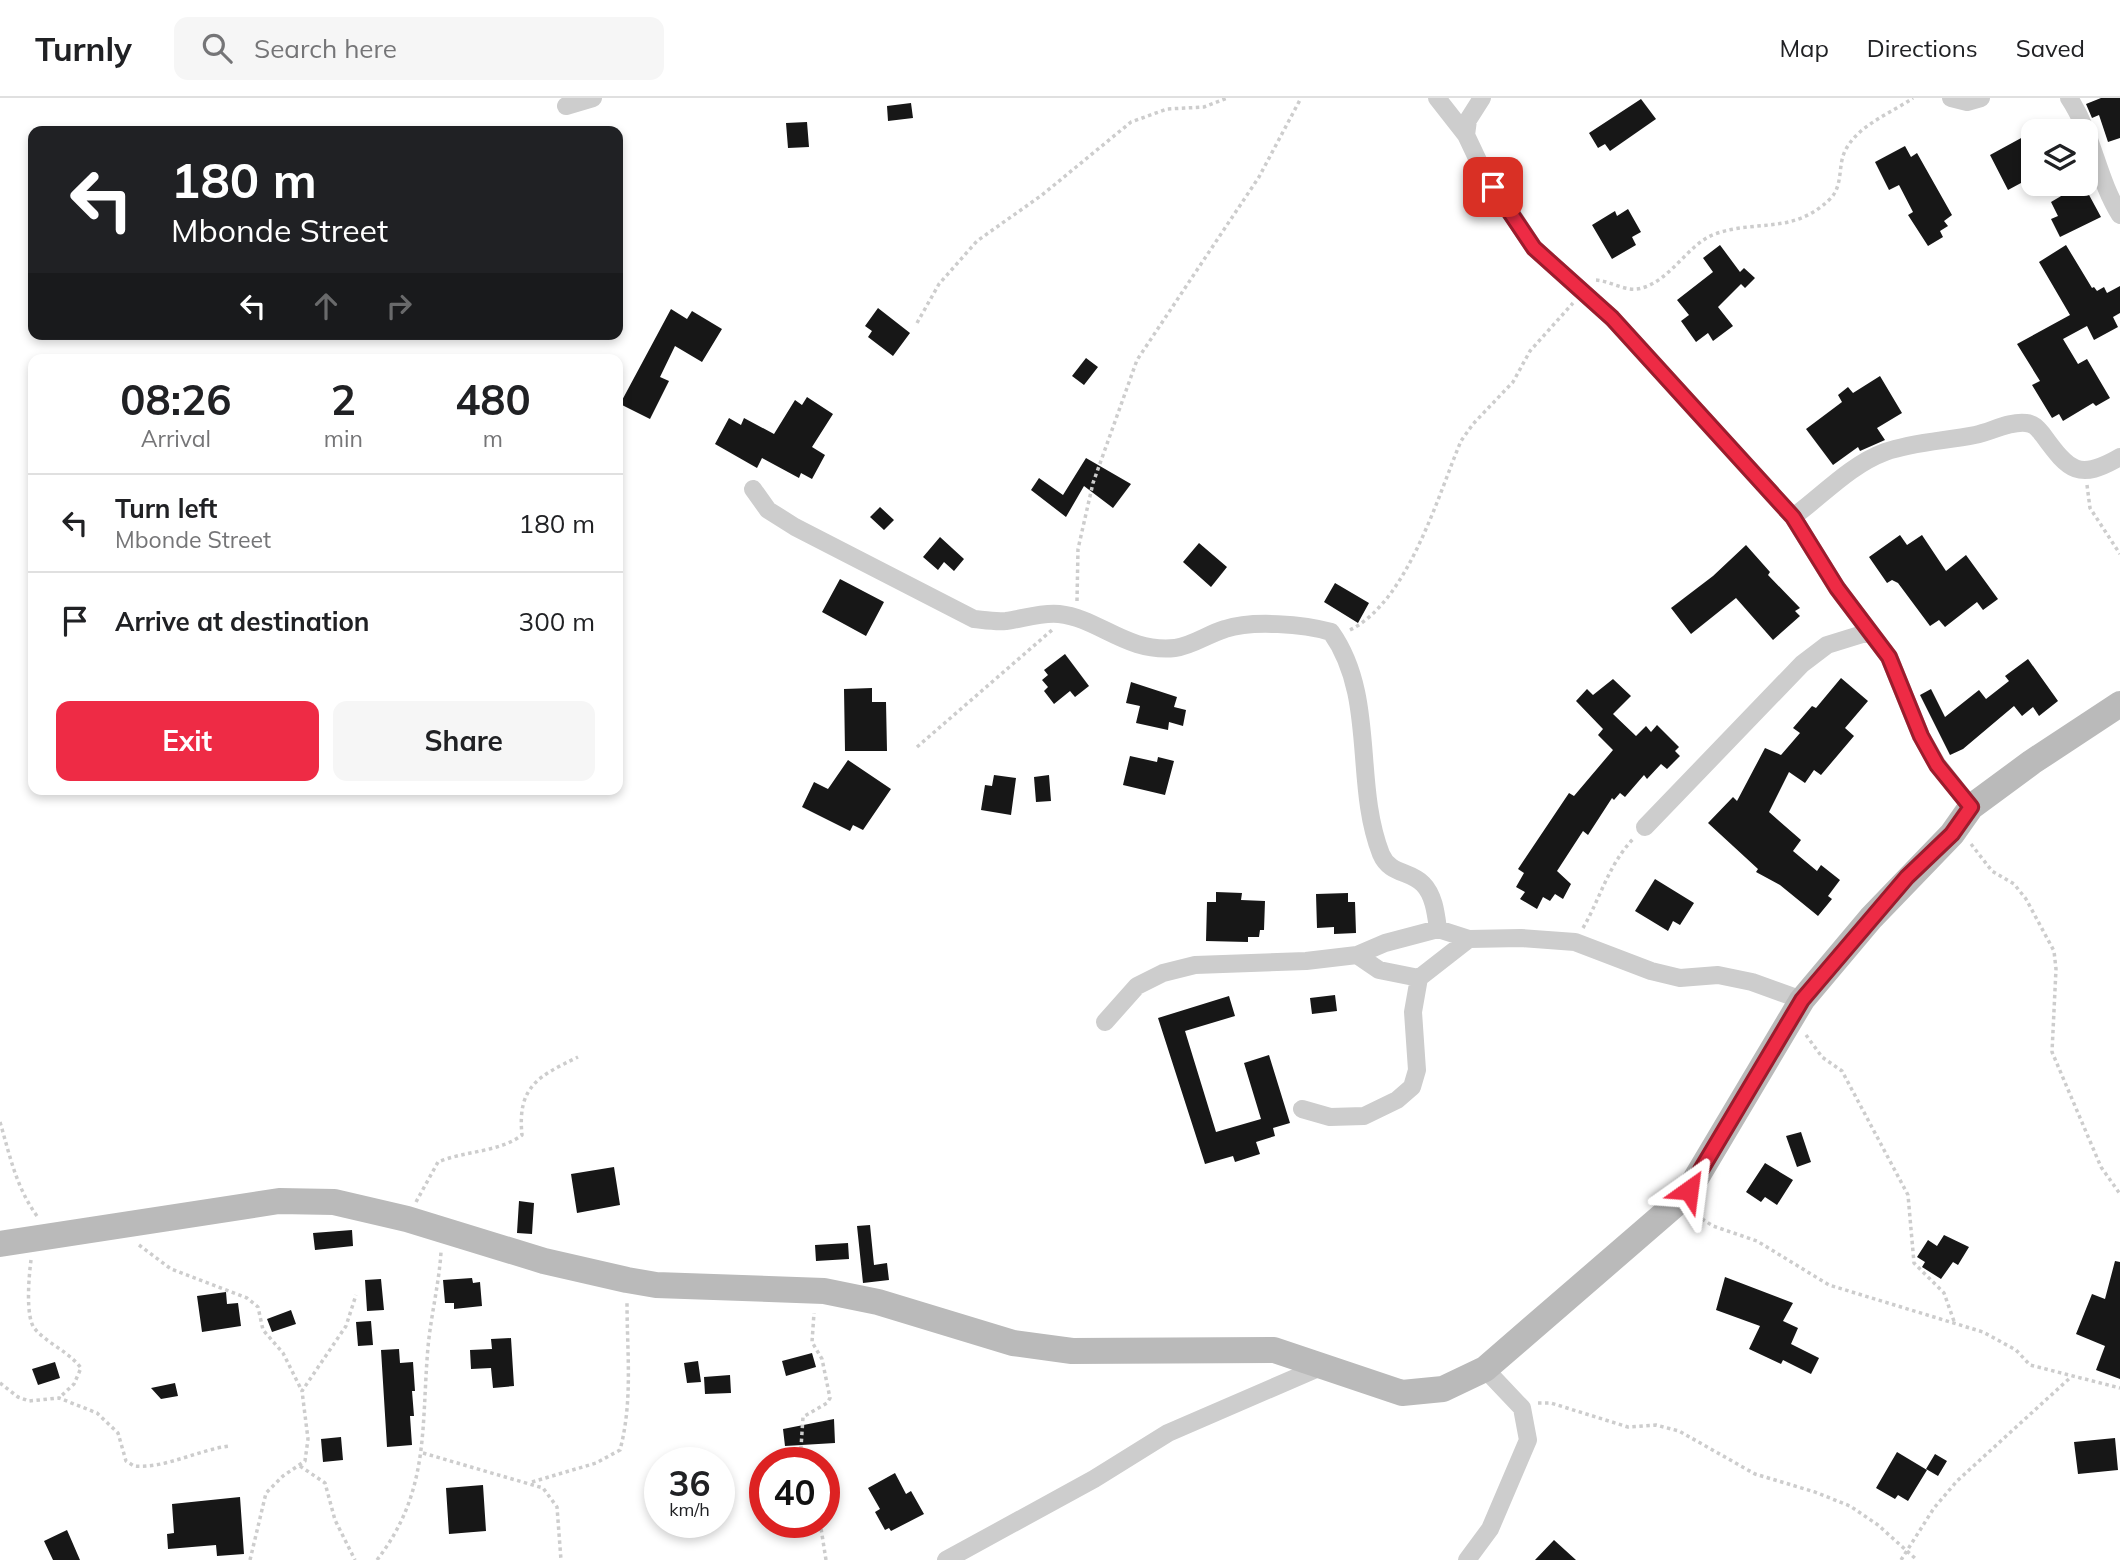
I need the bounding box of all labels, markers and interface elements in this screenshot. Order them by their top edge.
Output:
search box [174,17,664,80]
text: Turnly [35,28,132,69]
icon: search [198,29,236,67]
text: Search here [254,32,397,65]
text: Map [1779,33,1829,63]
text: Directions [1867,33,1978,63]
text: Saved [2016,33,2085,63]
map controls [2021,119,2098,196]
button: layers [2021,119,2098,196]
text: 180 m [171,149,317,210]
icon: left [56,154,147,245]
pin [1463,157,1523,217]
icon: arrive [1474,168,1512,206]
text: Mbonde Street [171,210,388,250]
icon: left [234,287,272,325]
icon: ahead [307,287,345,325]
icon: right [380,287,418,325]
text: 08:26 [120,373,231,426]
text: 2 [331,373,356,426]
text: 480 [455,373,531,426]
text: Arrival [141,424,211,453]
text: min [324,424,363,453]
text: m [483,424,503,453]
text: Turn left [115,492,217,525]
icon: left [56,504,94,542]
text: 180 m [519,507,595,540]
text: Mbonde Street [115,525,271,554]
icon: arrive [56,602,94,640]
text: Arrive at destination [115,605,370,638]
text: 300 m [519,605,595,638]
button: Exit [56,701,319,781]
button: Share [333,701,595,781]
position arrow [1652,1153,1726,1227]
speed limit sign: 40 [749,1447,840,1538]
text: 36 [668,1461,711,1505]
text: km/h [669,1498,710,1521]

